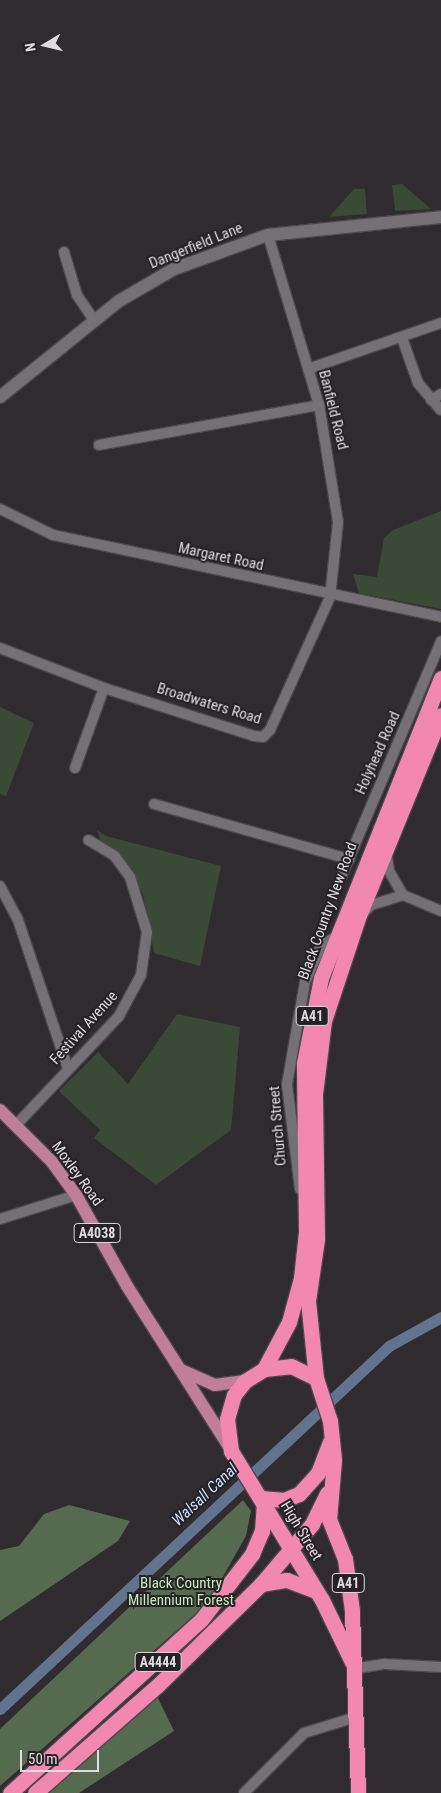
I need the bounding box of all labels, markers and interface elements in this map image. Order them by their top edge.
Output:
north arrow [20,20,70,70]
text: N [22,42,39,53]
street label: Dangerfield Lane [147,219,245,273]
street label: Banfield Road [314,368,352,452]
street label: Margaret Road [177,539,265,575]
street label: Broadwaters Road [155,680,263,728]
street label: Holyhead Road [352,709,404,797]
street label: Black Country New Road [295,840,361,982]
street label: Festival Avenue [46,988,122,1068]
road number: A41 [294,1004,330,1028]
street label: Church Street [266,1085,290,1167]
street label: Moxley Road [48,1138,106,1210]
road number: A4038 [73,1222,121,1244]
water label: Walsall Canal [168,1460,242,1530]
street label: High Street [276,1498,326,1564]
road number: A41 [330,1572,366,1595]
park label: Black Country Millennium Forest [128,1574,234,1609]
road number: A4444 [134,1650,182,1674]
scale bar [22,1740,101,1772]
text: 50 m [28,1750,58,1768]

